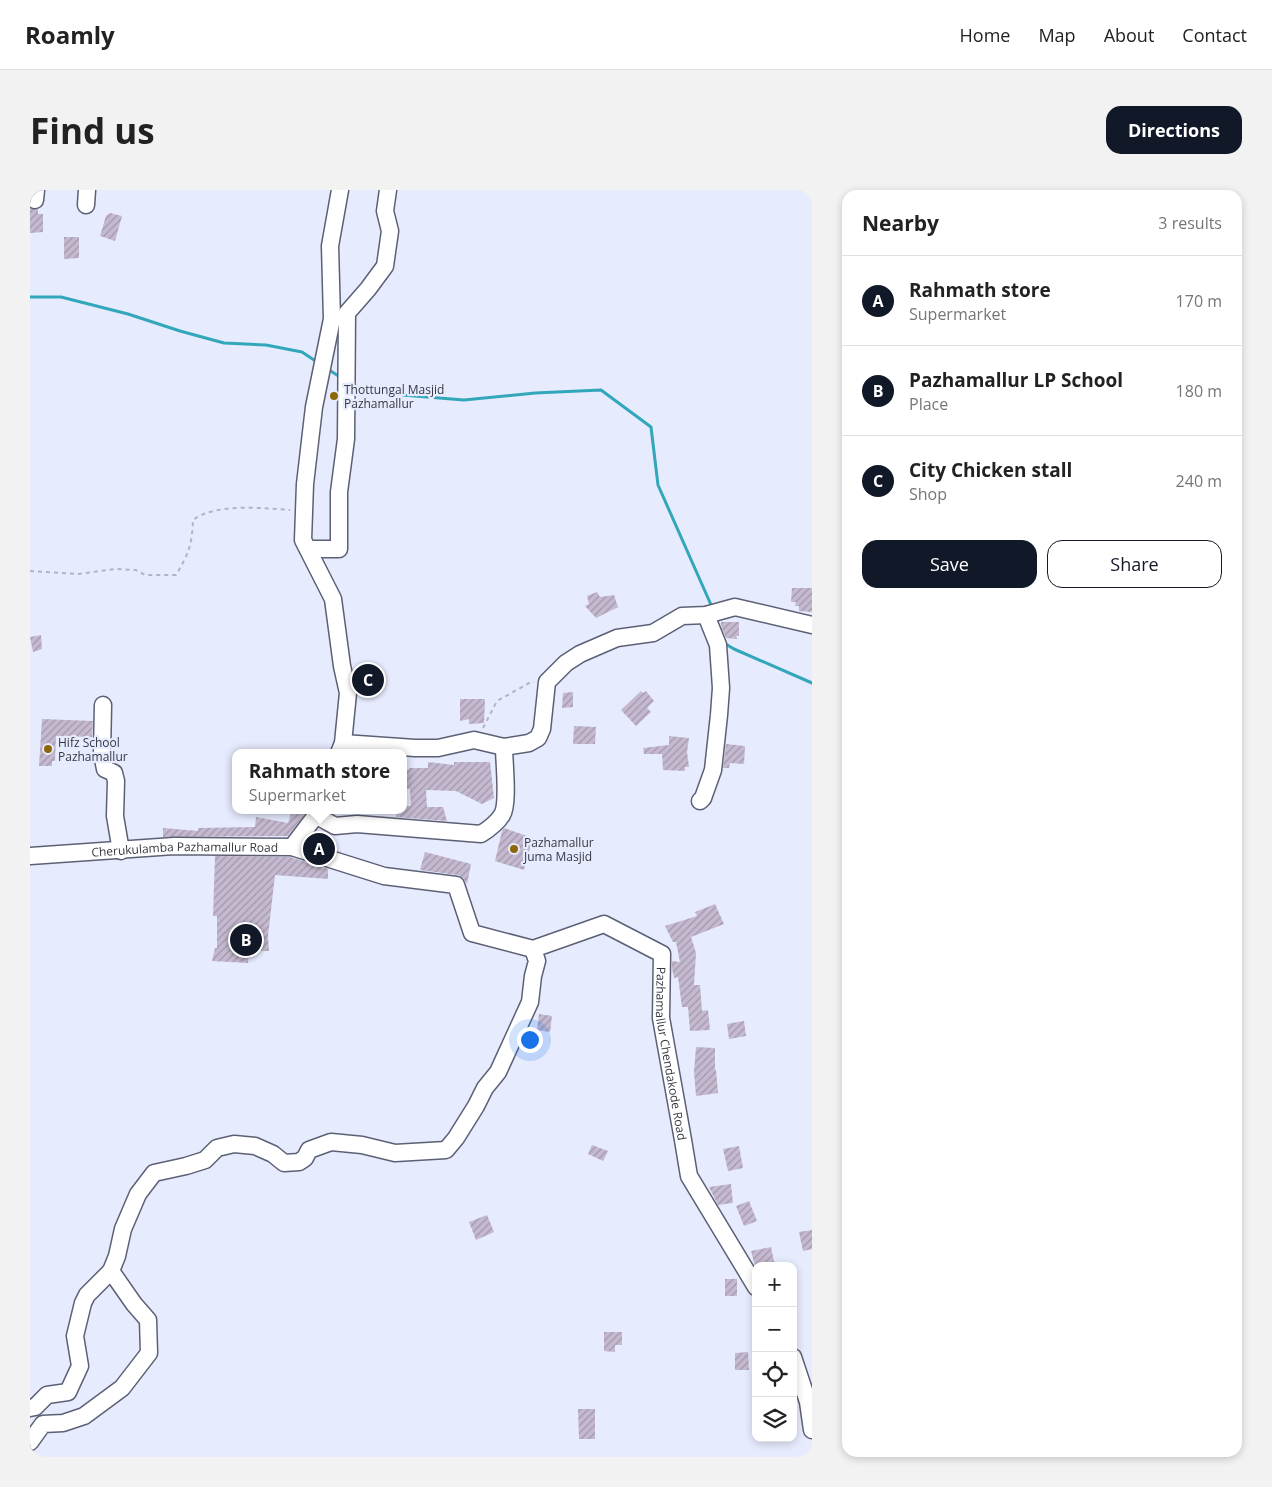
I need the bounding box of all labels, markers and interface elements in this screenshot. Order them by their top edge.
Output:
text: Roamly [25,18,115,51]
text: Home [960,23,1010,47]
text: Map [1038,23,1076,47]
text: About [1104,23,1154,47]
text: Contact [1182,23,1247,47]
button: Directions [1106,106,1242,154]
text: Find us [30,107,155,154]
text: Nearby [862,209,939,237]
text: 3 results [1158,212,1222,234]
text: Rahmath store [909,277,1051,303]
text: A [872,290,884,312]
text: 170 m [1176,290,1222,312]
text: Supermarket [909,303,1006,325]
text: Pazhamallur LP School [909,367,1123,393]
text: B [873,380,883,402]
text: 180 m [1176,380,1222,402]
place label: Thottungal Masjid Pazhamallur [344,381,444,412]
marker: Thottungal Masjid Pazhamallur [328,390,340,402]
text: Place [909,393,948,415]
text: City Chicken stall [909,457,1072,483]
text: C [873,470,883,492]
text: 240 m [1176,470,1222,492]
text: Shop [909,483,947,505]
button: Save [862,540,1037,588]
button: Share [1047,540,1222,588]
pin: C [352,661,384,699]
place label: Hifz School Pazhamallur [58,734,128,765]
marker: Hifz School Pazhamallur [42,743,54,755]
popup [232,749,407,814]
text: Rahmath store [249,758,390,784]
text: Supermarket [249,784,346,806]
pin: A [303,830,335,868]
place label: Pazhamallur Juma Masjid [523,834,594,865]
street label: Cherukulamba Pazhamallur Road [91,837,278,860]
marker: Pazhamallur Juma Masjid [508,843,520,855]
pin: B [230,921,262,959]
street label: Pazhamallur Chendakode Road [652,967,691,1142]
your location [517,1027,543,1053]
map controls [752,1262,797,1442]
button: + [752,1262,797,1307]
button: − [752,1307,797,1352]
button: locate [752,1352,797,1397]
button: layers [752,1397,797,1442]

